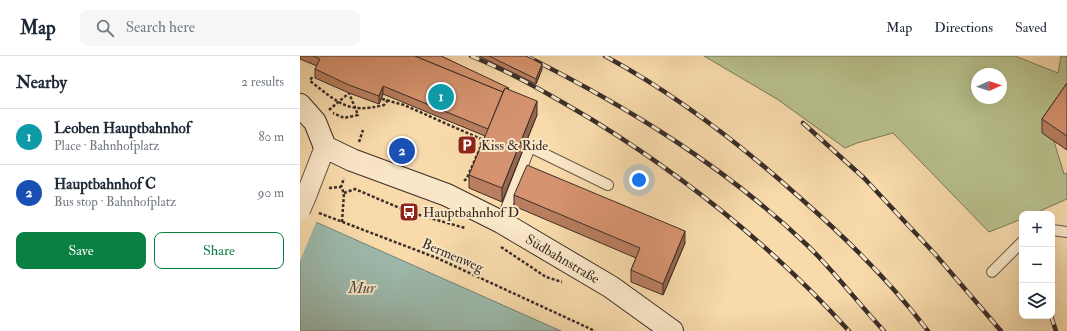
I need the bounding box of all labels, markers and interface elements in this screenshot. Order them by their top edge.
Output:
search box [80,10,360,46]
text: Map [20,16,56,40]
icon: search [94,17,116,39]
text: Search here [126,18,195,37]
text: Map [886,19,912,36]
text: Directions [934,19,993,36]
text: Saved [1015,19,1047,36]
north arrow [971,68,1007,104]
text: Nearby [16,72,67,93]
text: 2 results [241,74,284,90]
pin: 1 [428,82,454,112]
text: Leoben Hauptbahnhof [54,119,191,138]
text: 1 [27,129,31,145]
text: 80 m [258,129,284,145]
parking icon: Kiss & Ride [456,134,478,156]
pin: 2 [389,136,415,166]
place label: Kiss & Ride [481,137,548,154]
text: Place · Bahnhofplatz [54,138,159,154]
your location [629,170,649,190]
text: Hauptbahnhof C [54,175,156,194]
text: 2 [26,185,32,201]
text: 90 m [258,185,284,201]
text: Bus stop · Bahnhofplatz [54,194,176,210]
bus stop icon: Hauptbahnhof D [398,201,420,223]
place label: Hauptbahnhof D [423,204,519,222]
map controls [1019,211,1055,319]
button: + [1019,211,1055,247]
street label: Südbahnstraße [523,231,603,287]
button: Save [16,232,146,269]
button: Share [154,232,284,269]
street label: Bermenweg [419,235,487,276]
button: − [1019,247,1055,283]
water label: Mur [347,279,377,298]
button: layers [1019,283,1055,319]

